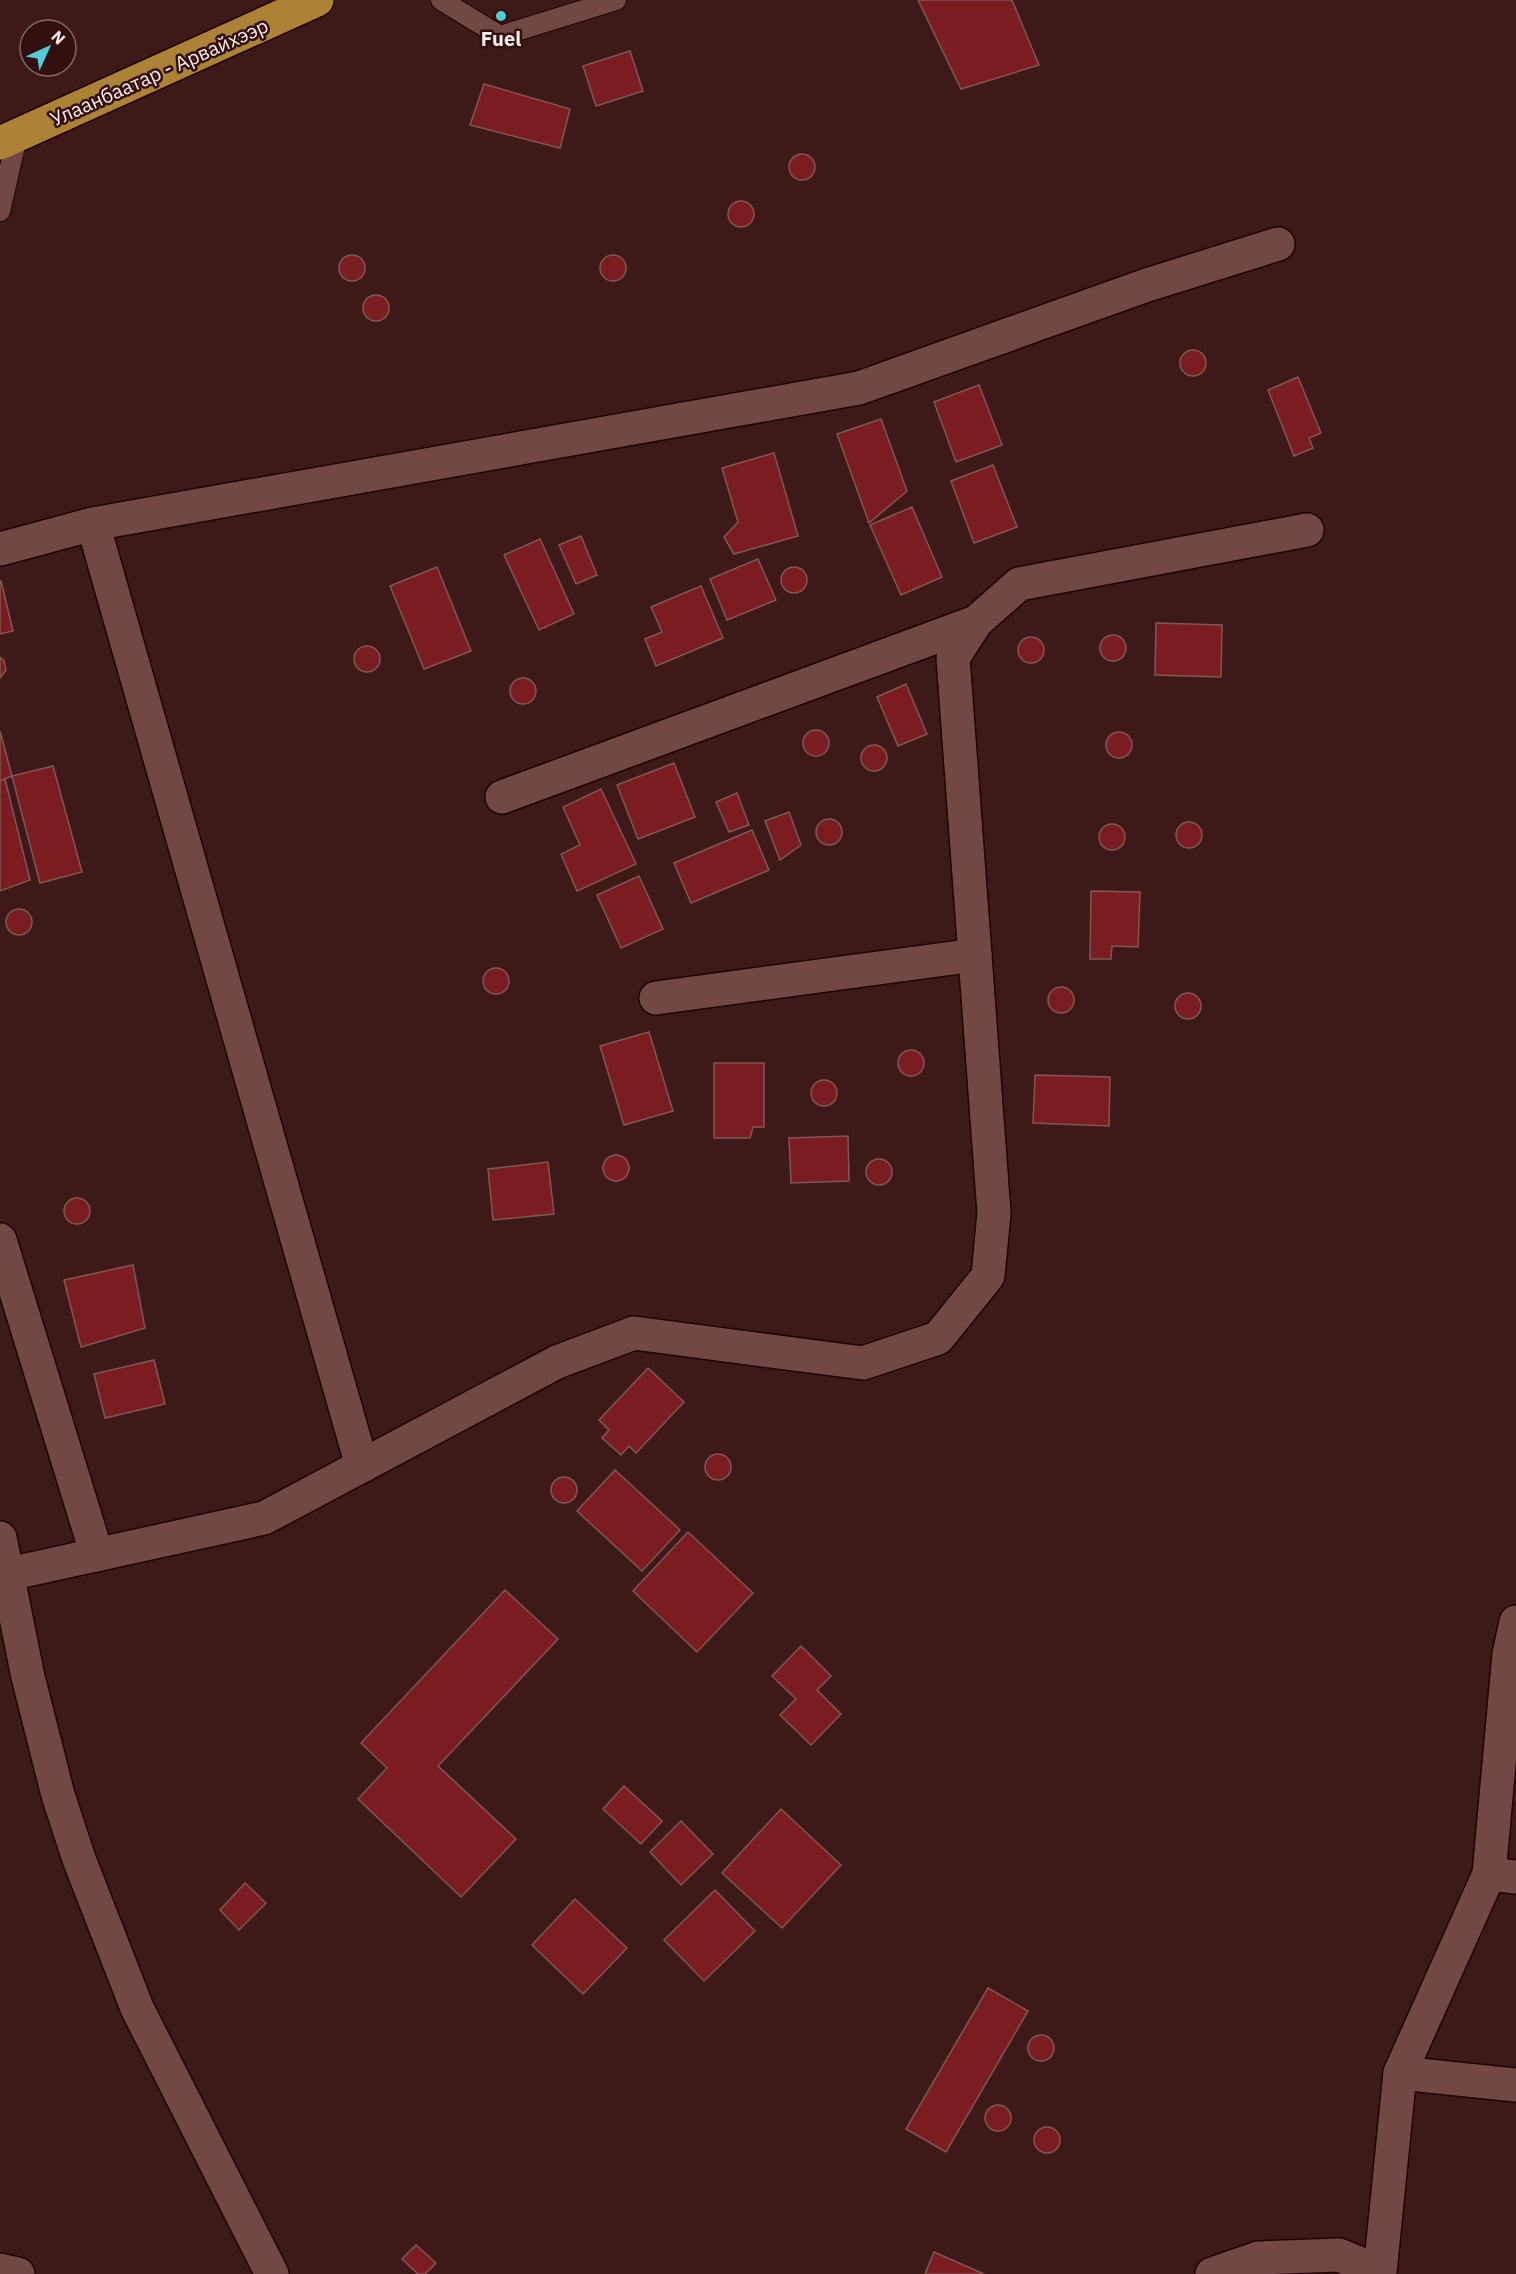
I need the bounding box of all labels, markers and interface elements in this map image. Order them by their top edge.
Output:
marker: Fuel [494,9,508,23]
street label: Улаанбаатар - Арвайхээр [46,12,272,132]
north arrow [18,18,78,78]
place label: Fuel [481,25,521,52]
text: N [47,26,70,49]

